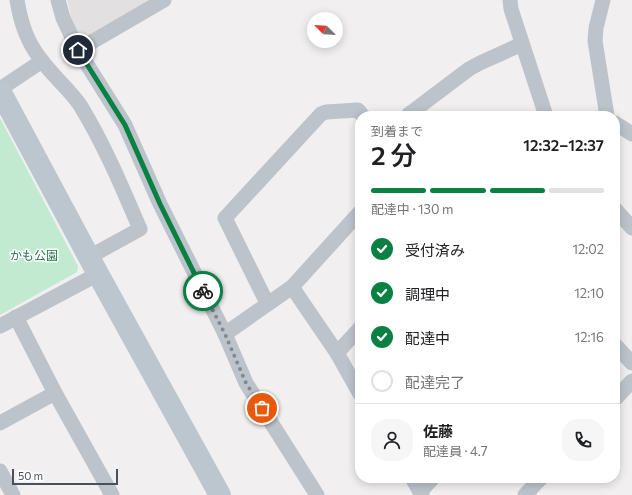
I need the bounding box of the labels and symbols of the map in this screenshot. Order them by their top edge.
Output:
north arrow [307,12,343,48]
pin [61,33,95,67]
park label: かも公園 [10,248,58,262]
courier [183,271,223,311]
pin [245,391,279,425]
scale bar [12,467,118,486]

